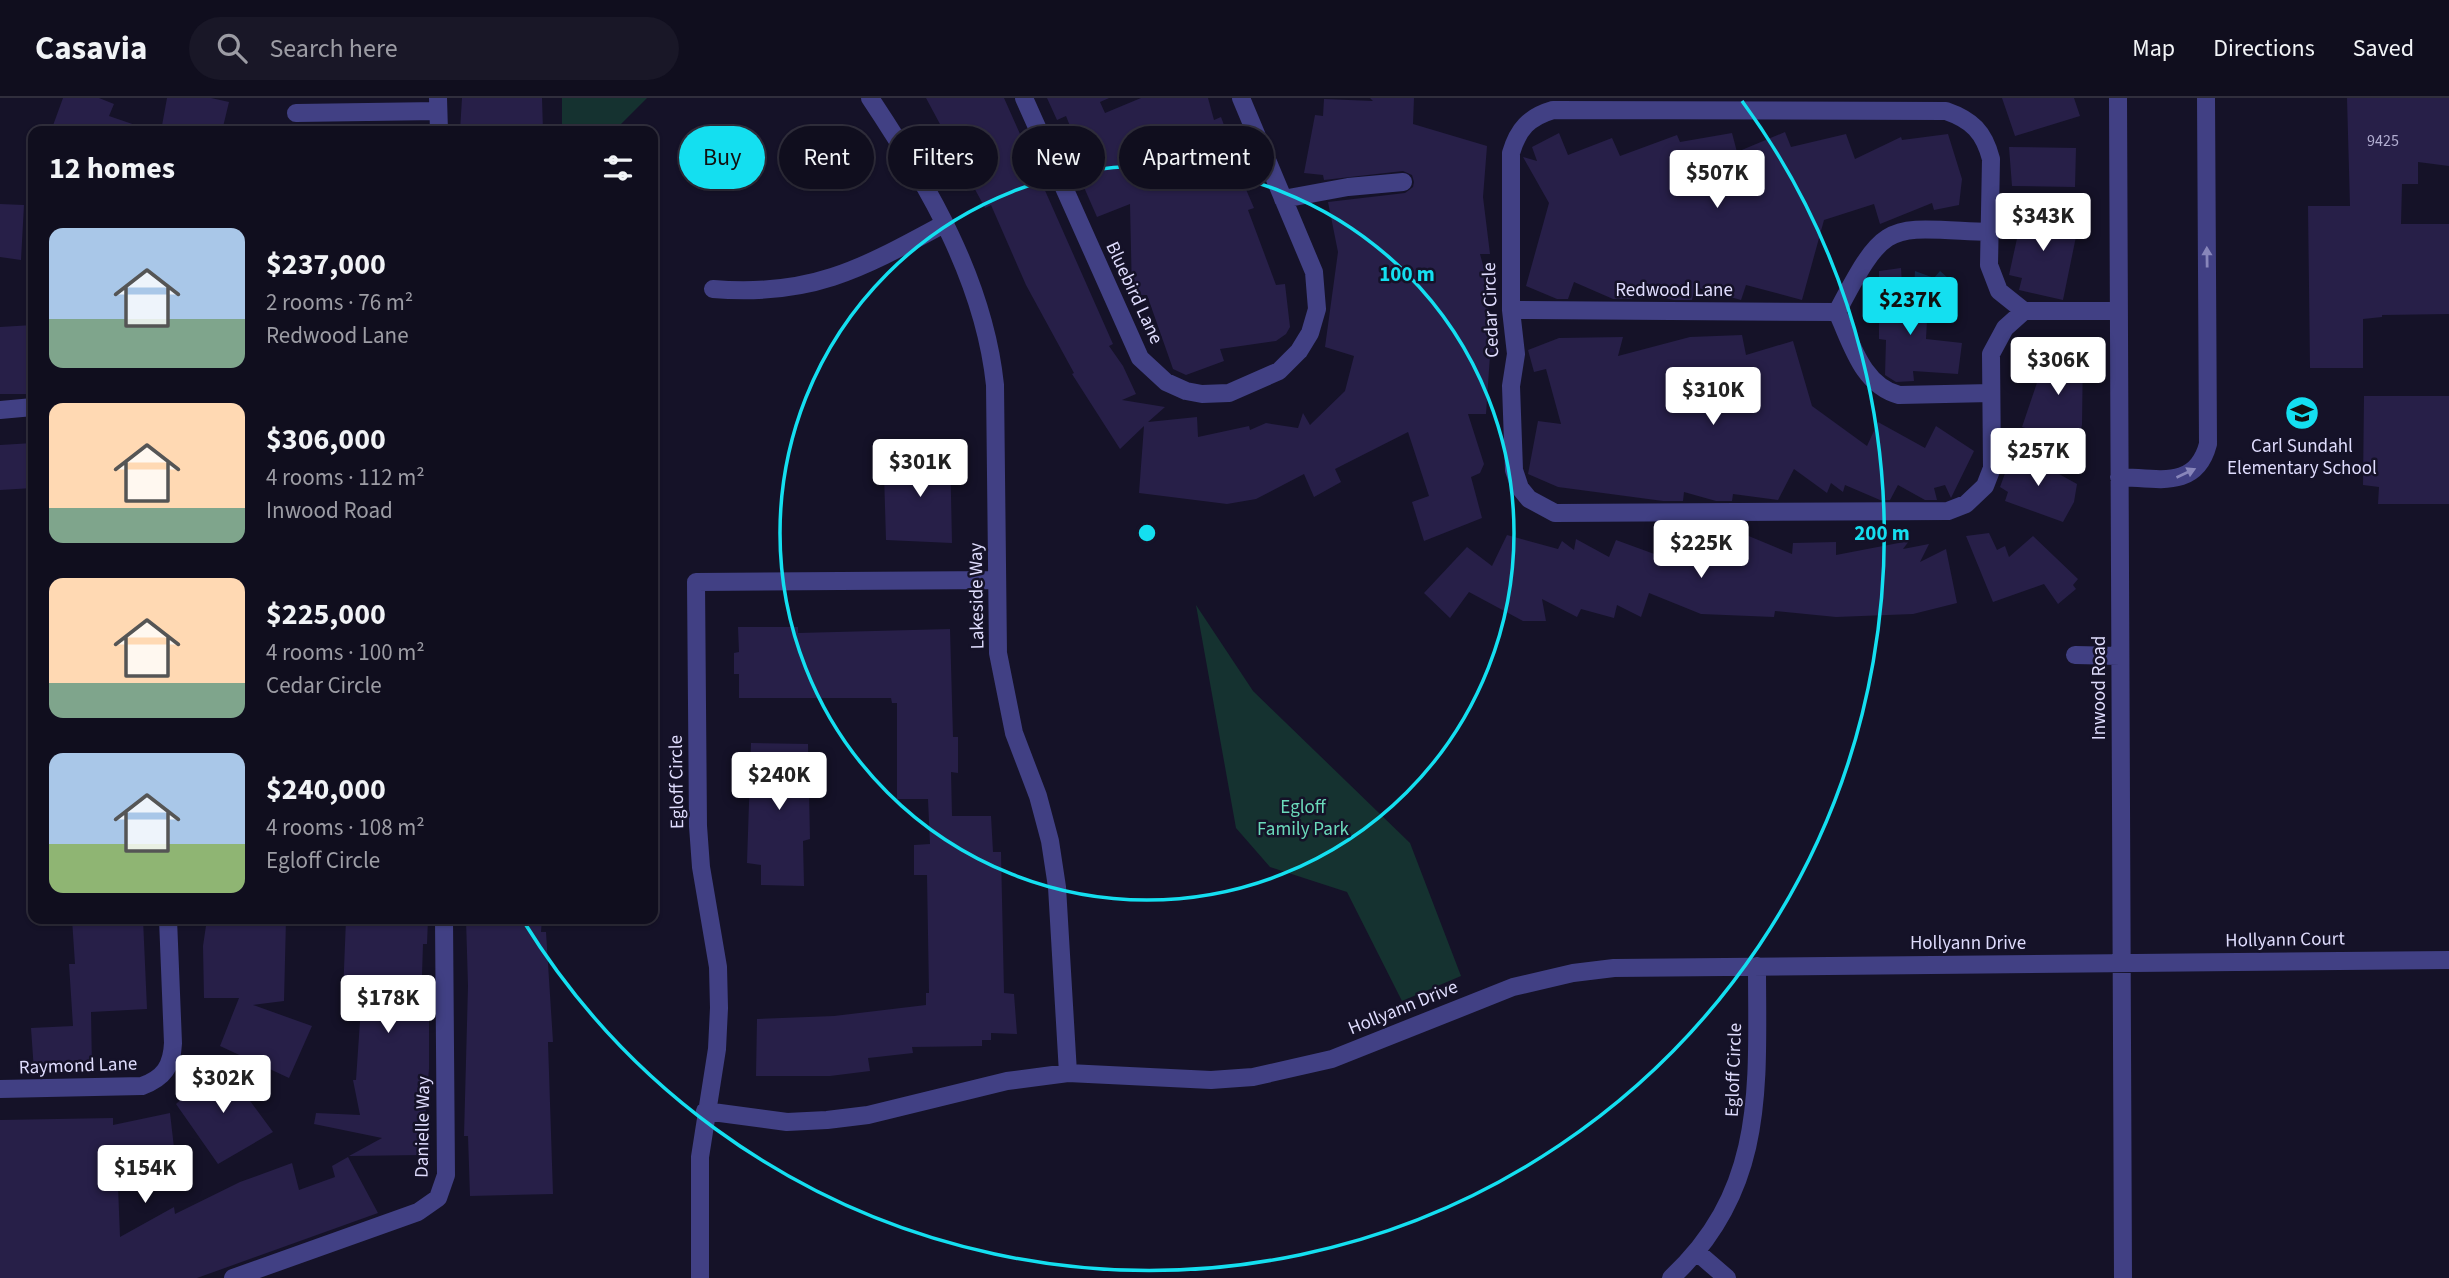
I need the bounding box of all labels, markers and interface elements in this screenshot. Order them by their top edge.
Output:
search box [189,17,679,80]
text: Casavia [35,25,147,72]
icon: search [213,29,251,67]
text: Search here [269,30,398,67]
text: Map [2132,31,2175,66]
text: Directions [2213,31,2315,66]
text: Saved [2353,31,2414,66]
chip: Buy [679,126,765,189]
chip: Rent [779,126,874,189]
chip: Filters [888,126,998,189]
chip: New [1012,126,1105,189]
chip: Apartment [1119,126,1274,189]
house number: 9425 [2367,130,2399,152]
text: 12 homes [49,147,175,190]
icon: filters [599,149,637,187]
pin: $507K [1668,150,1766,210]
text: $507K [1686,156,1748,189]
pin: $343K [1994,194,2092,253]
text: $343K [2012,199,2074,232]
street label: Bluebird Lane [1098,237,1170,349]
text: $237,000 [266,243,386,286]
one-way arrow [2201,245,2213,267]
icon: home [105,256,189,340]
text: 100 m [1379,259,1435,289]
street label: Cedar Circle [1476,262,1506,358]
street label: Redwood Lane [1615,277,1733,304]
pin: $237K [1861,278,1959,337]
text: $237K [1879,283,1941,316]
text: 2 rooms · 76 m² [266,286,413,319]
text: Redwood Lane [266,319,409,352]
pin: $306K [2009,338,2107,397]
text: $306K [2027,343,2089,376]
pin: $310K [1664,368,1762,427]
text: $310K [1682,373,1744,406]
school or university icon: Carl Sundahl Elementary School [2283,394,2321,432]
text: $306,000 [266,418,386,461]
pin: $257K [1989,428,2087,488]
icon: home [105,431,189,515]
place label: Carl Sundahl Elementary School [2227,433,2377,482]
text: $257K [2007,434,2069,467]
pin: $301K [871,440,969,499]
text: $301K [889,445,951,478]
text: 4 rooms · 112 m² [266,461,425,494]
one-way arrow [2176,467,2196,479]
text: Inwood Road [266,494,393,527]
text: 200 m [1854,518,1910,548]
pin: $225K [1652,520,1750,580]
centre of rings [1135,521,1159,545]
text: $225K [1670,526,1732,559]
street label: Lakeside Way [963,542,991,650]
text: $225,000 [266,593,386,636]
icon: home [105,606,189,690]
text: 4 rooms · 100 m² [266,636,425,669]
street label: Inwood Road [2086,636,2113,740]
text: Cedar Circle [266,669,382,702]
street label: Egloff Circle [663,735,691,829]
pin: $240K [730,752,828,812]
text: $240K [748,758,810,791]
text: $240,000 [266,768,386,811]
icon: home [105,781,189,865]
park label: Egloff Family Park [1257,794,1349,843]
text: 4 rooms · 108 m² [266,811,425,844]
text: Egloff Circle [266,844,380,877]
street label: Hollyann Court [2225,925,2346,955]
street label: Hollyann Drive [1910,930,2026,957]
street label: Hollyann Drive [1344,974,1462,1042]
pin: $178K [339,976,437,1035]
text: $178K [357,981,419,1014]
street label: Egloff Circle [1719,1022,1749,1118]
street label: Raymond Lane [18,1050,138,1082]
pin: $302K [174,1056,272,1115]
text: $302K [192,1061,254,1094]
street label: Danielle Way [409,1076,437,1178]
pin: $154K [96,1146,194,1205]
text: $154K [114,1151,176,1184]

